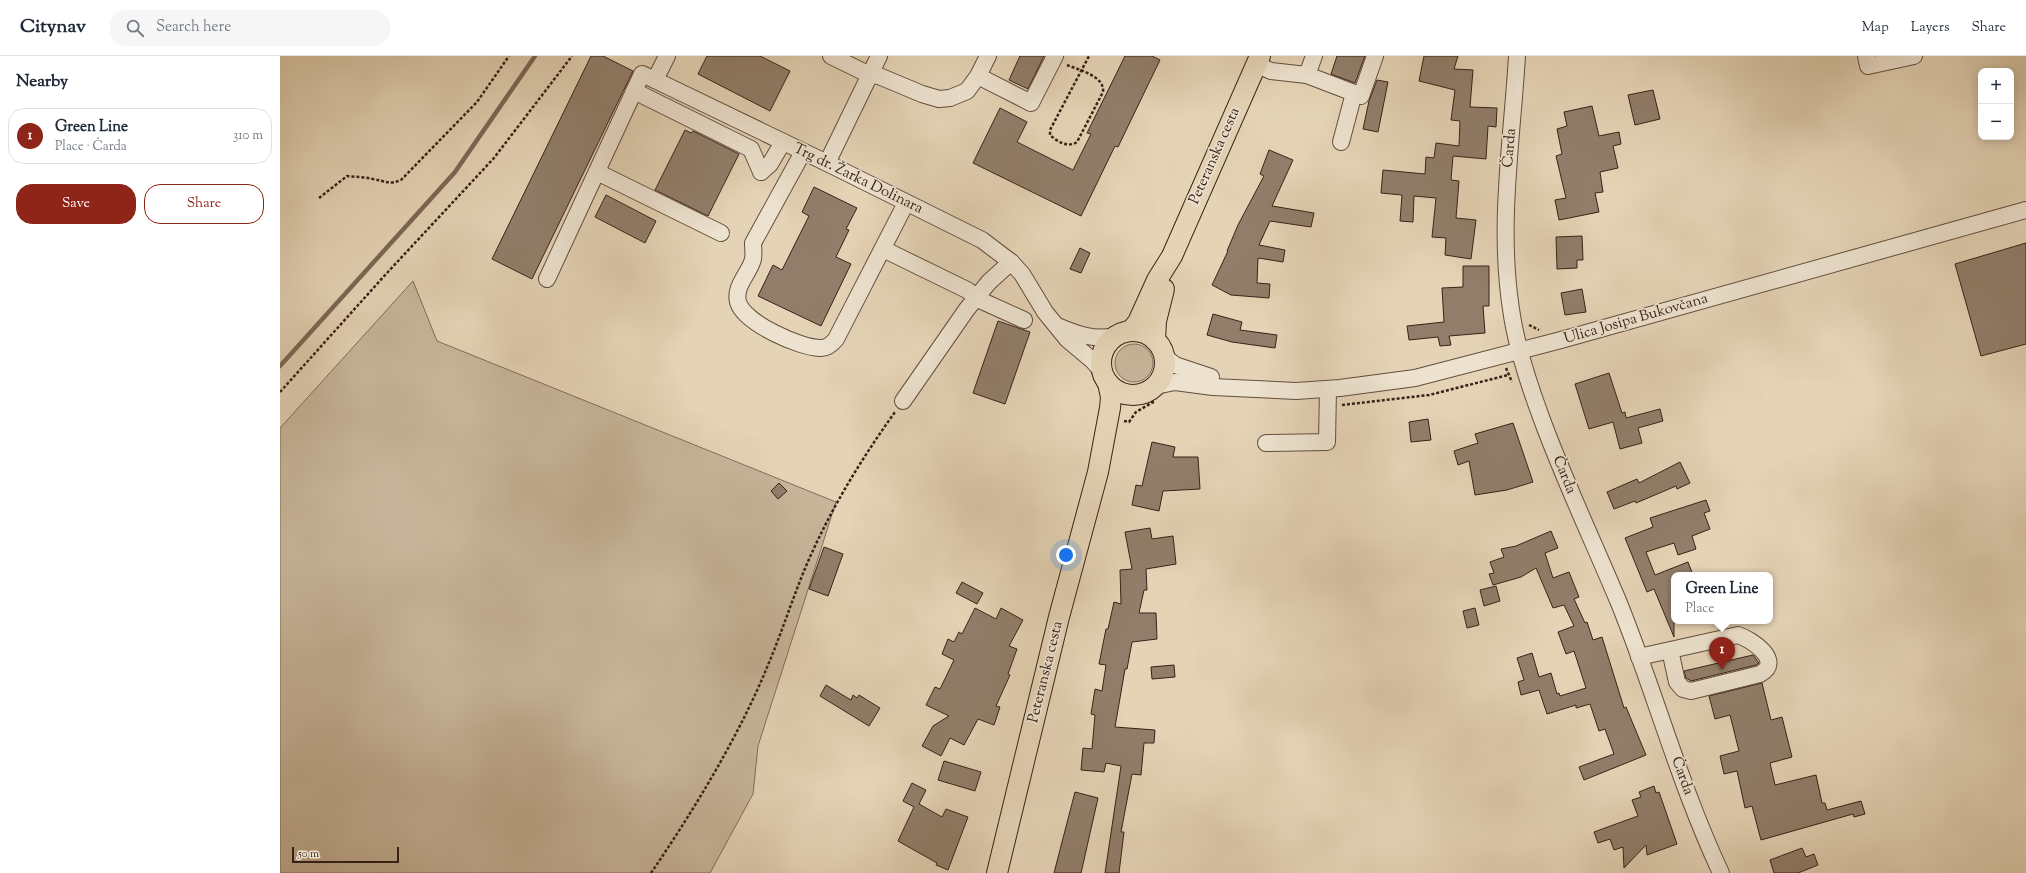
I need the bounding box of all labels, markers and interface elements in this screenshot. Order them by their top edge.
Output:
search box [110,10,390,46]
text: Citynav [20,14,86,41]
icon: search [124,17,146,39]
text: Search here [156,17,231,38]
text: Map [1862,18,1889,38]
text: Layers [1911,18,1949,38]
text: Share [1971,18,2006,38]
map controls [1978,68,2014,140]
button: + [1978,68,2014,104]
text: Nearby [16,70,68,94]
street label: Peteranska cesta [1184,104,1246,208]
button: − [1978,104,2014,140]
text: Green Line [55,117,128,138]
text: 1 [28,127,32,145]
text: 310 m [233,127,263,145]
street label: Čarda [1497,127,1522,169]
text: Place · Čarda [55,138,127,156]
street label: Trg dr. Žarka Dolinara [790,138,927,220]
button: Save [16,184,136,224]
button: Share [144,184,264,224]
street label: Ulica Josipa Bukovčana [1561,288,1711,350]
street label: Čarda [1547,452,1582,497]
your location [1056,545,1076,565]
popup [1671,572,1773,624]
text: Green Line [1686,579,1758,600]
text: Place [1686,600,1714,618]
street label: Peteranska cesta [1023,619,1069,725]
pin: 1 [1709,637,1735,670]
street label: Čarda [1665,753,1700,798]
scale bar [292,845,399,864]
text: 50 m [298,846,319,862]

